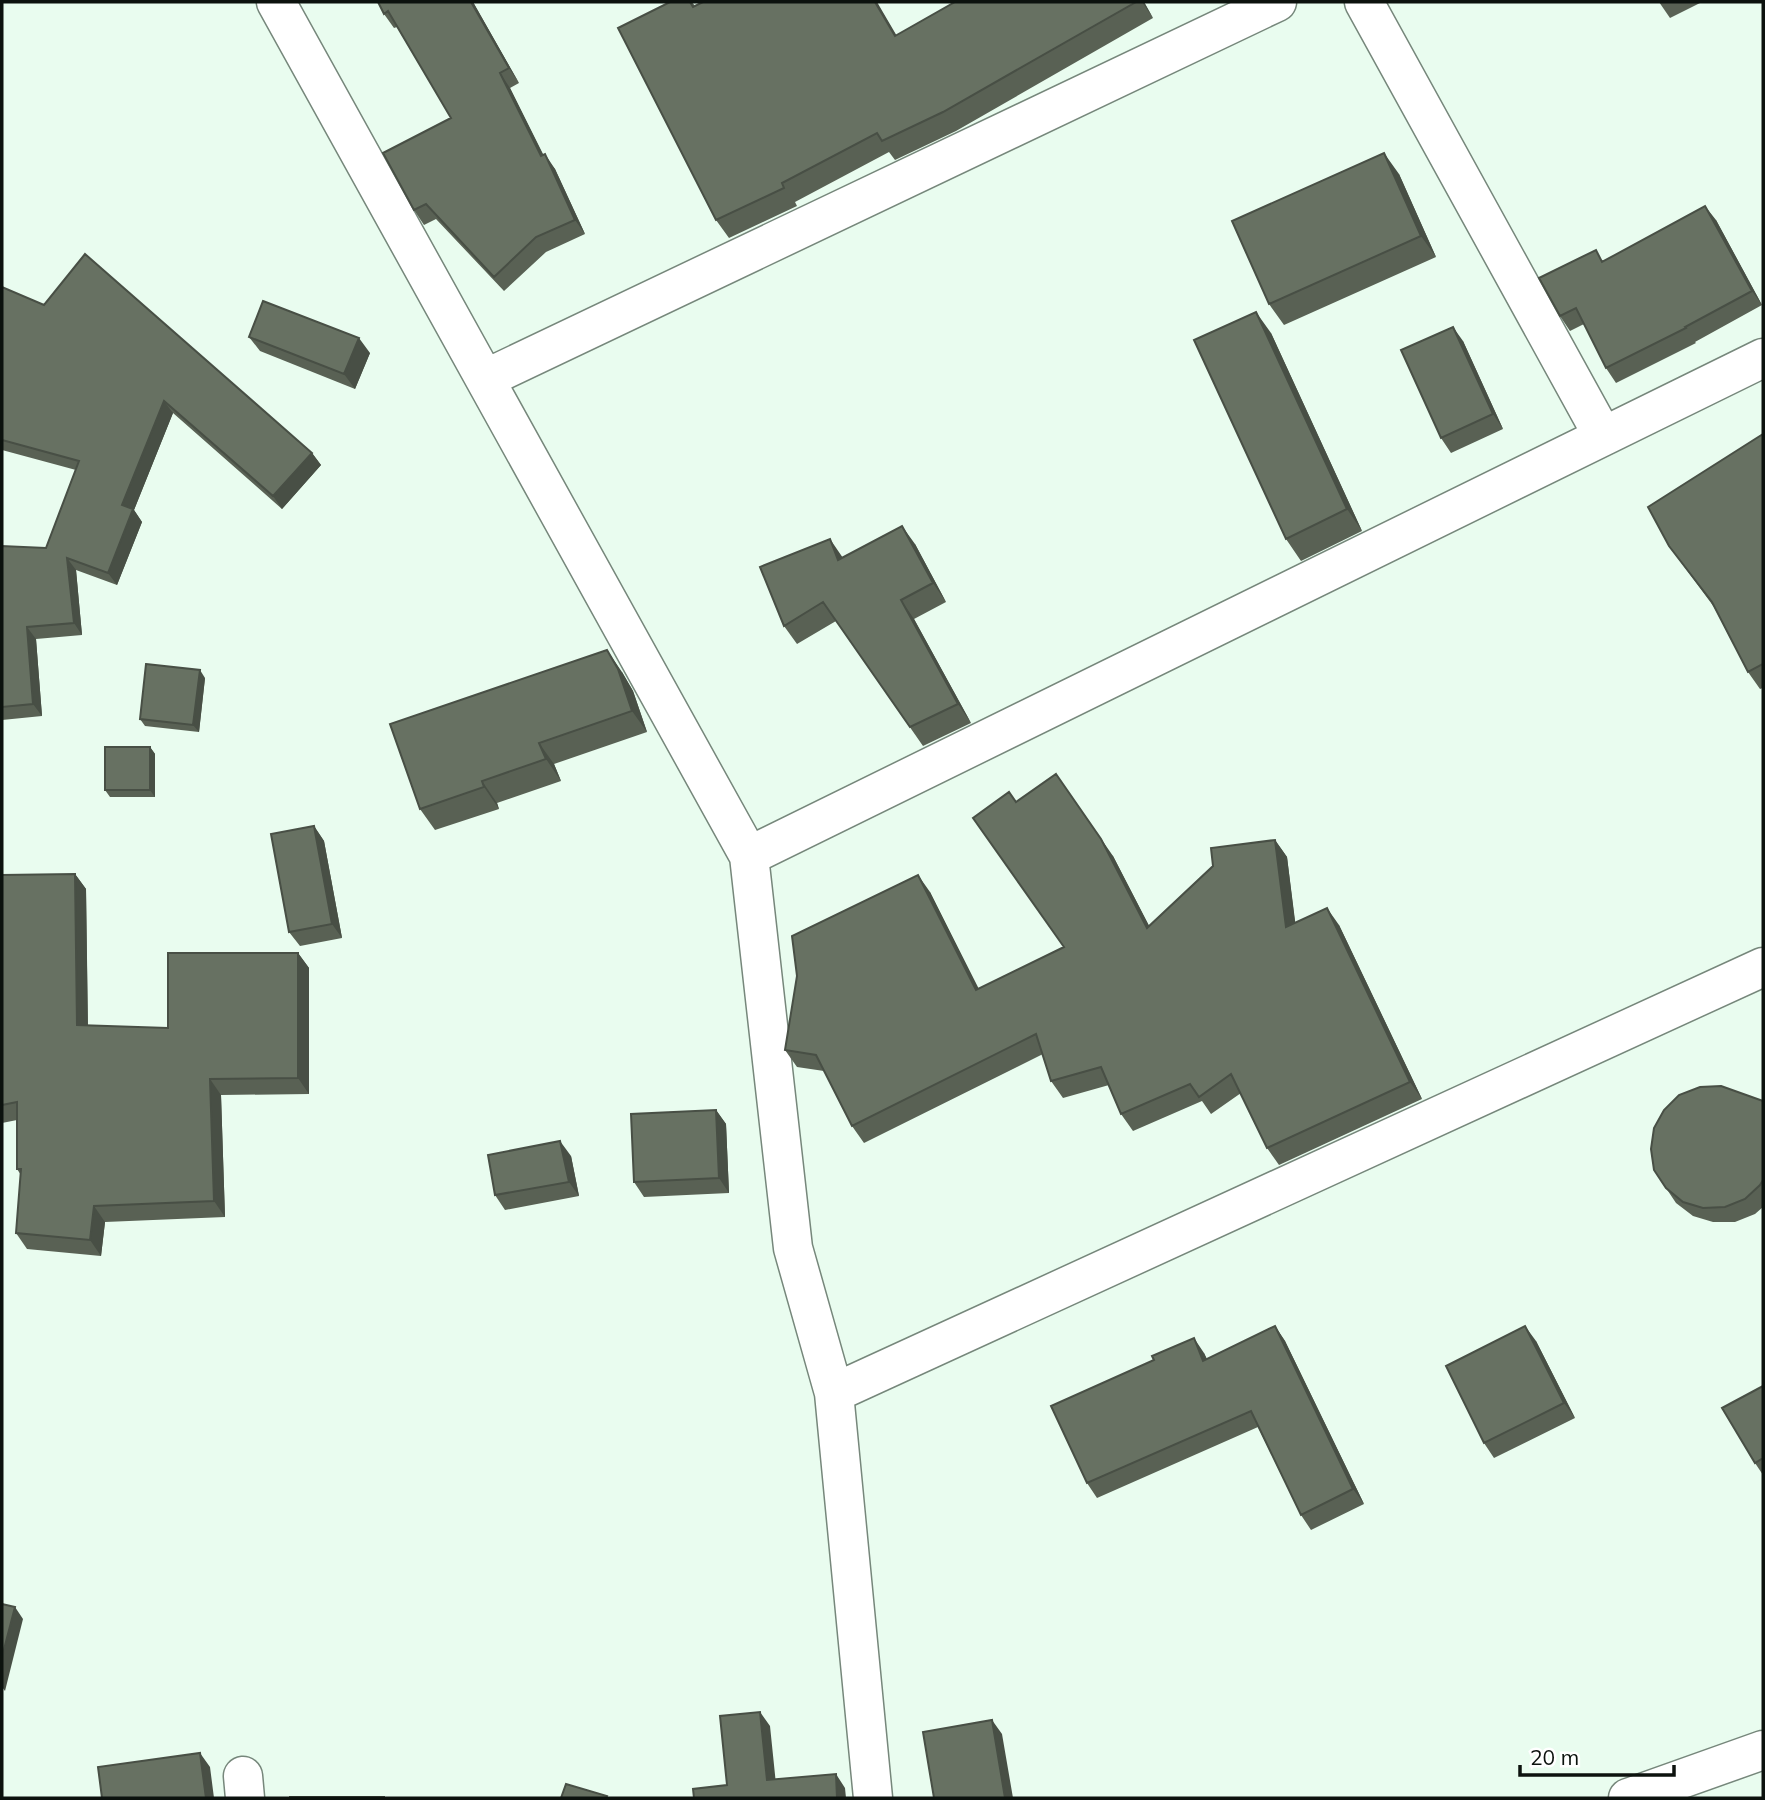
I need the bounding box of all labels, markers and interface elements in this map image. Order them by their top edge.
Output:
scale bar [1520,1734,1674,1778]
text: 20 m [1530,1744,1579,1770]

